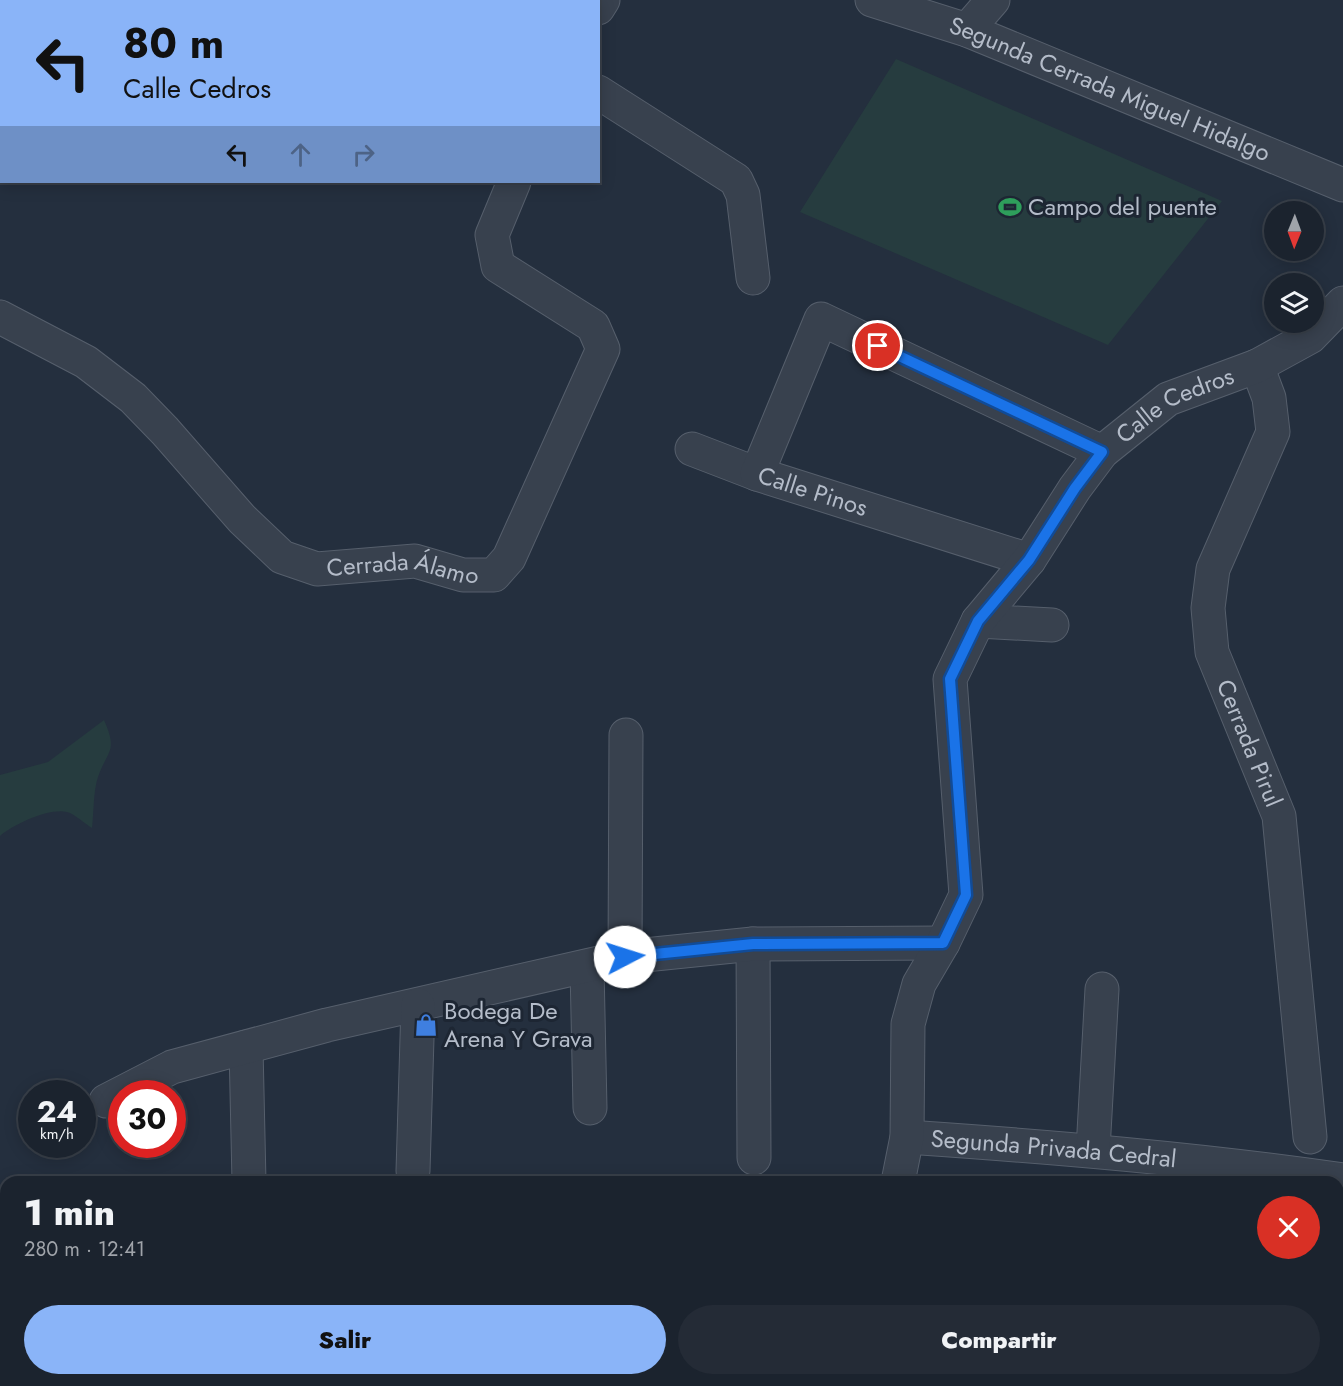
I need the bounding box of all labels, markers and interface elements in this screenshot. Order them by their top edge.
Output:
street label: Segunda Cerrada Miguel Hidalgo [945,7,1276,170]
text: 80 m [123,13,224,74]
icon: left [24,24,102,102]
text: Calle Cedros [123,69,271,108]
icon: left [221,138,254,171]
icon: ahead [284,138,317,171]
icon: right [347,138,380,171]
place label: Campo del puente [1028,189,1217,224]
sports icon: Campo del puente [997,194,1023,220]
north arrow [1264,201,1324,261]
map controls [1264,201,1324,333]
button: layers [1264,273,1324,333]
pin [852,320,903,371]
icon: arrive [861,329,894,362]
street label: Calle Cedros [1108,358,1239,451]
street label: Calle Pinos [753,457,872,525]
street label: Cerrada Álamo [325,543,478,592]
street label: Cerrada Pirul [1208,674,1291,812]
position arrow [593,925,657,989]
place label: Bodega De Arena Y Grava [444,993,592,1056]
shop icon: Bodega De Arena Y Grava [413,1012,439,1038]
speed limit sign: 30 [108,1080,186,1158]
text: 24 [37,1090,77,1133]
street label: Segunda Privada Cedral [930,1121,1178,1176]
text: km/h [40,1123,74,1145]
text: 1 min [24,1186,115,1238]
button: close [1257,1196,1320,1259]
text: 280 m · 12:41 [24,1235,145,1264]
button: Salir [24,1305,666,1374]
button: Compartir [678,1305,1320,1374]

